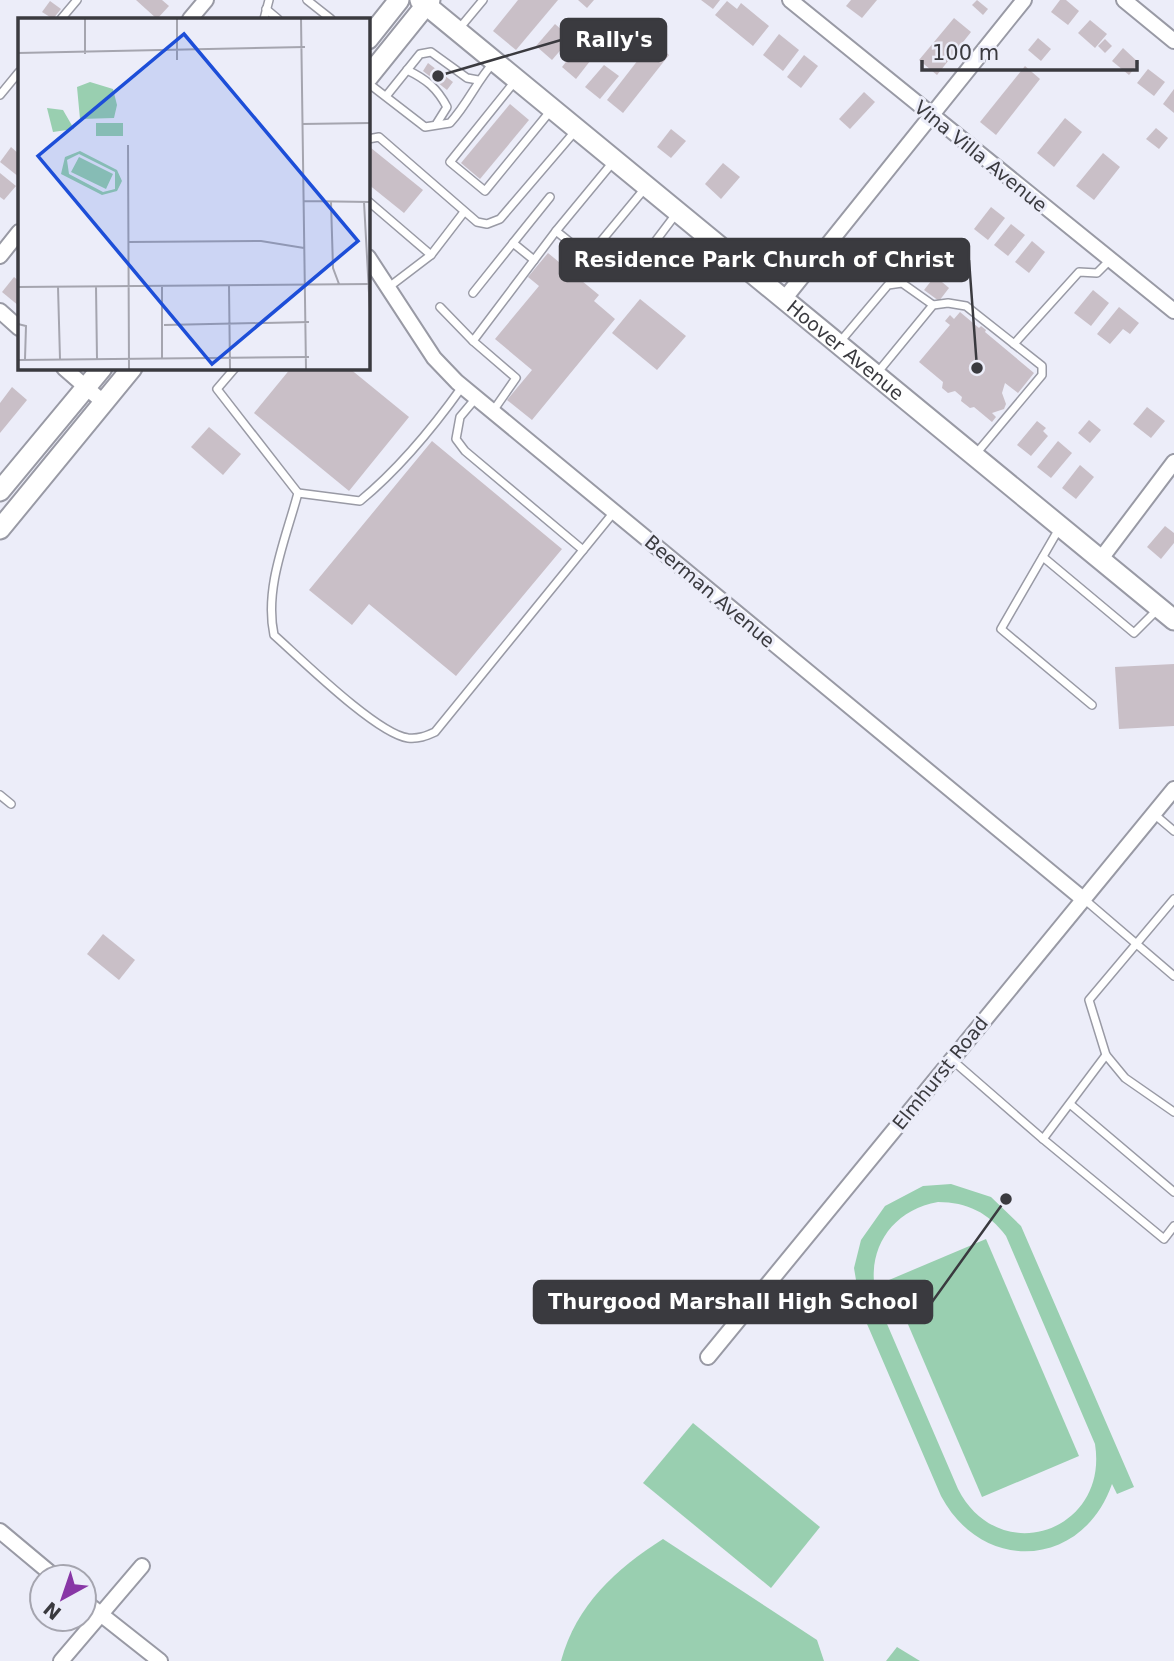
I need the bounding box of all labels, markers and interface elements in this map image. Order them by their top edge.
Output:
inset map [18,18,369,369]
callout: Rally's [561,19,666,61]
text: Rally's [575,28,653,52]
scale bar [922,28,1137,72]
text: 100 m [932,41,999,65]
street label: Vina Villa Avenue [910,96,1052,216]
callout: Residence Park Church of Christ [560,239,969,281]
text: Residence Park Church of Christ [574,248,954,272]
street label: Hoover Avenue [783,295,909,405]
street label: Beerman Avenue [641,530,779,652]
street label: Elmhurst Road [888,1012,992,1134]
callout: Thurgood Marshall High School [534,1281,932,1323]
text: Thurgood Marshall High School [548,1290,918,1314]
north arrow [28,1563,98,1633]
text: N [39,1597,65,1625]

